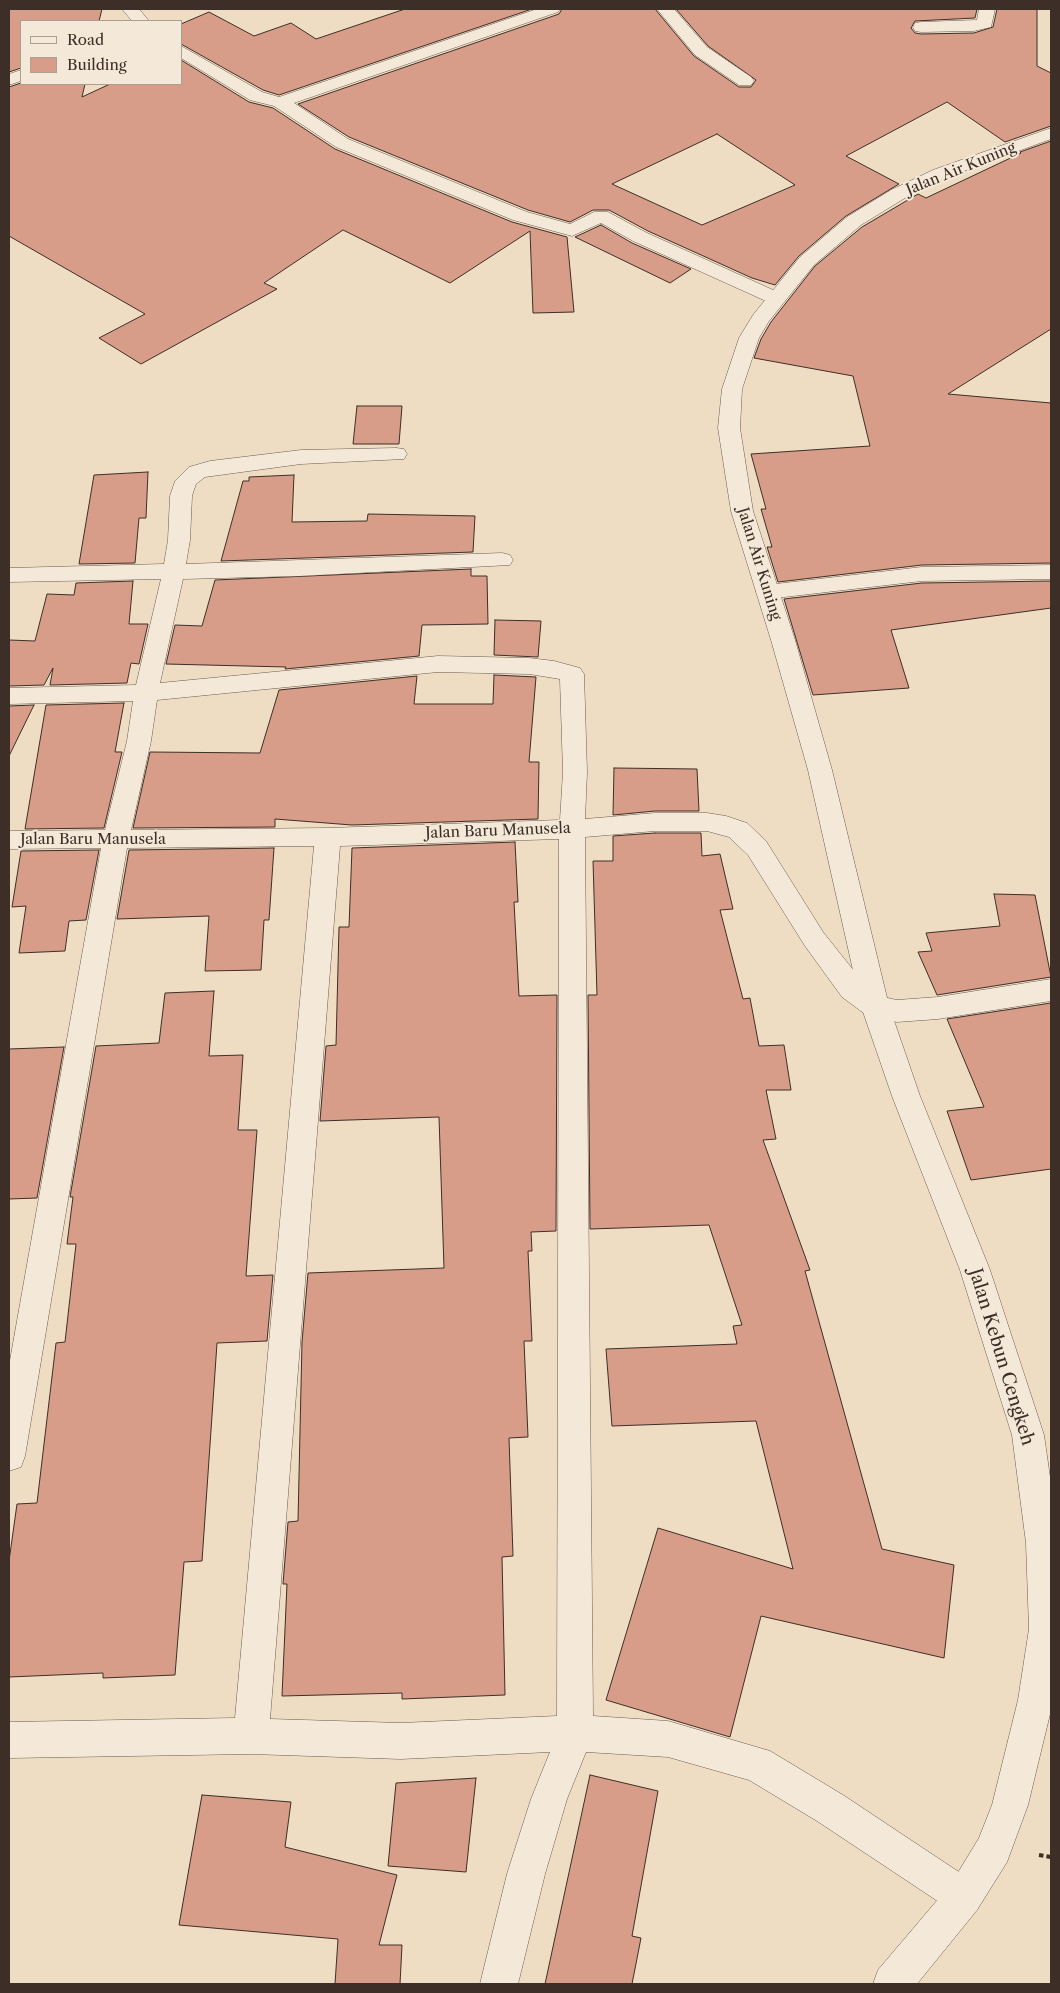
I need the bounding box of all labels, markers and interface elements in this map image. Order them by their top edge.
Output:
legend [20,20,182,85]
text: Road [67,30,104,49]
text: Building [67,55,127,74]
street label: Jalan Air Kuning [903,139,1019,199]
street label: Jalan Air Kuning [733,505,785,623]
street label: Jalan Baru Manusela [425,819,571,843]
street label: Jalan Baru Manusela [20,831,166,849]
street label: Jalan Kebun Cengkeh [964,1266,1038,1448]

